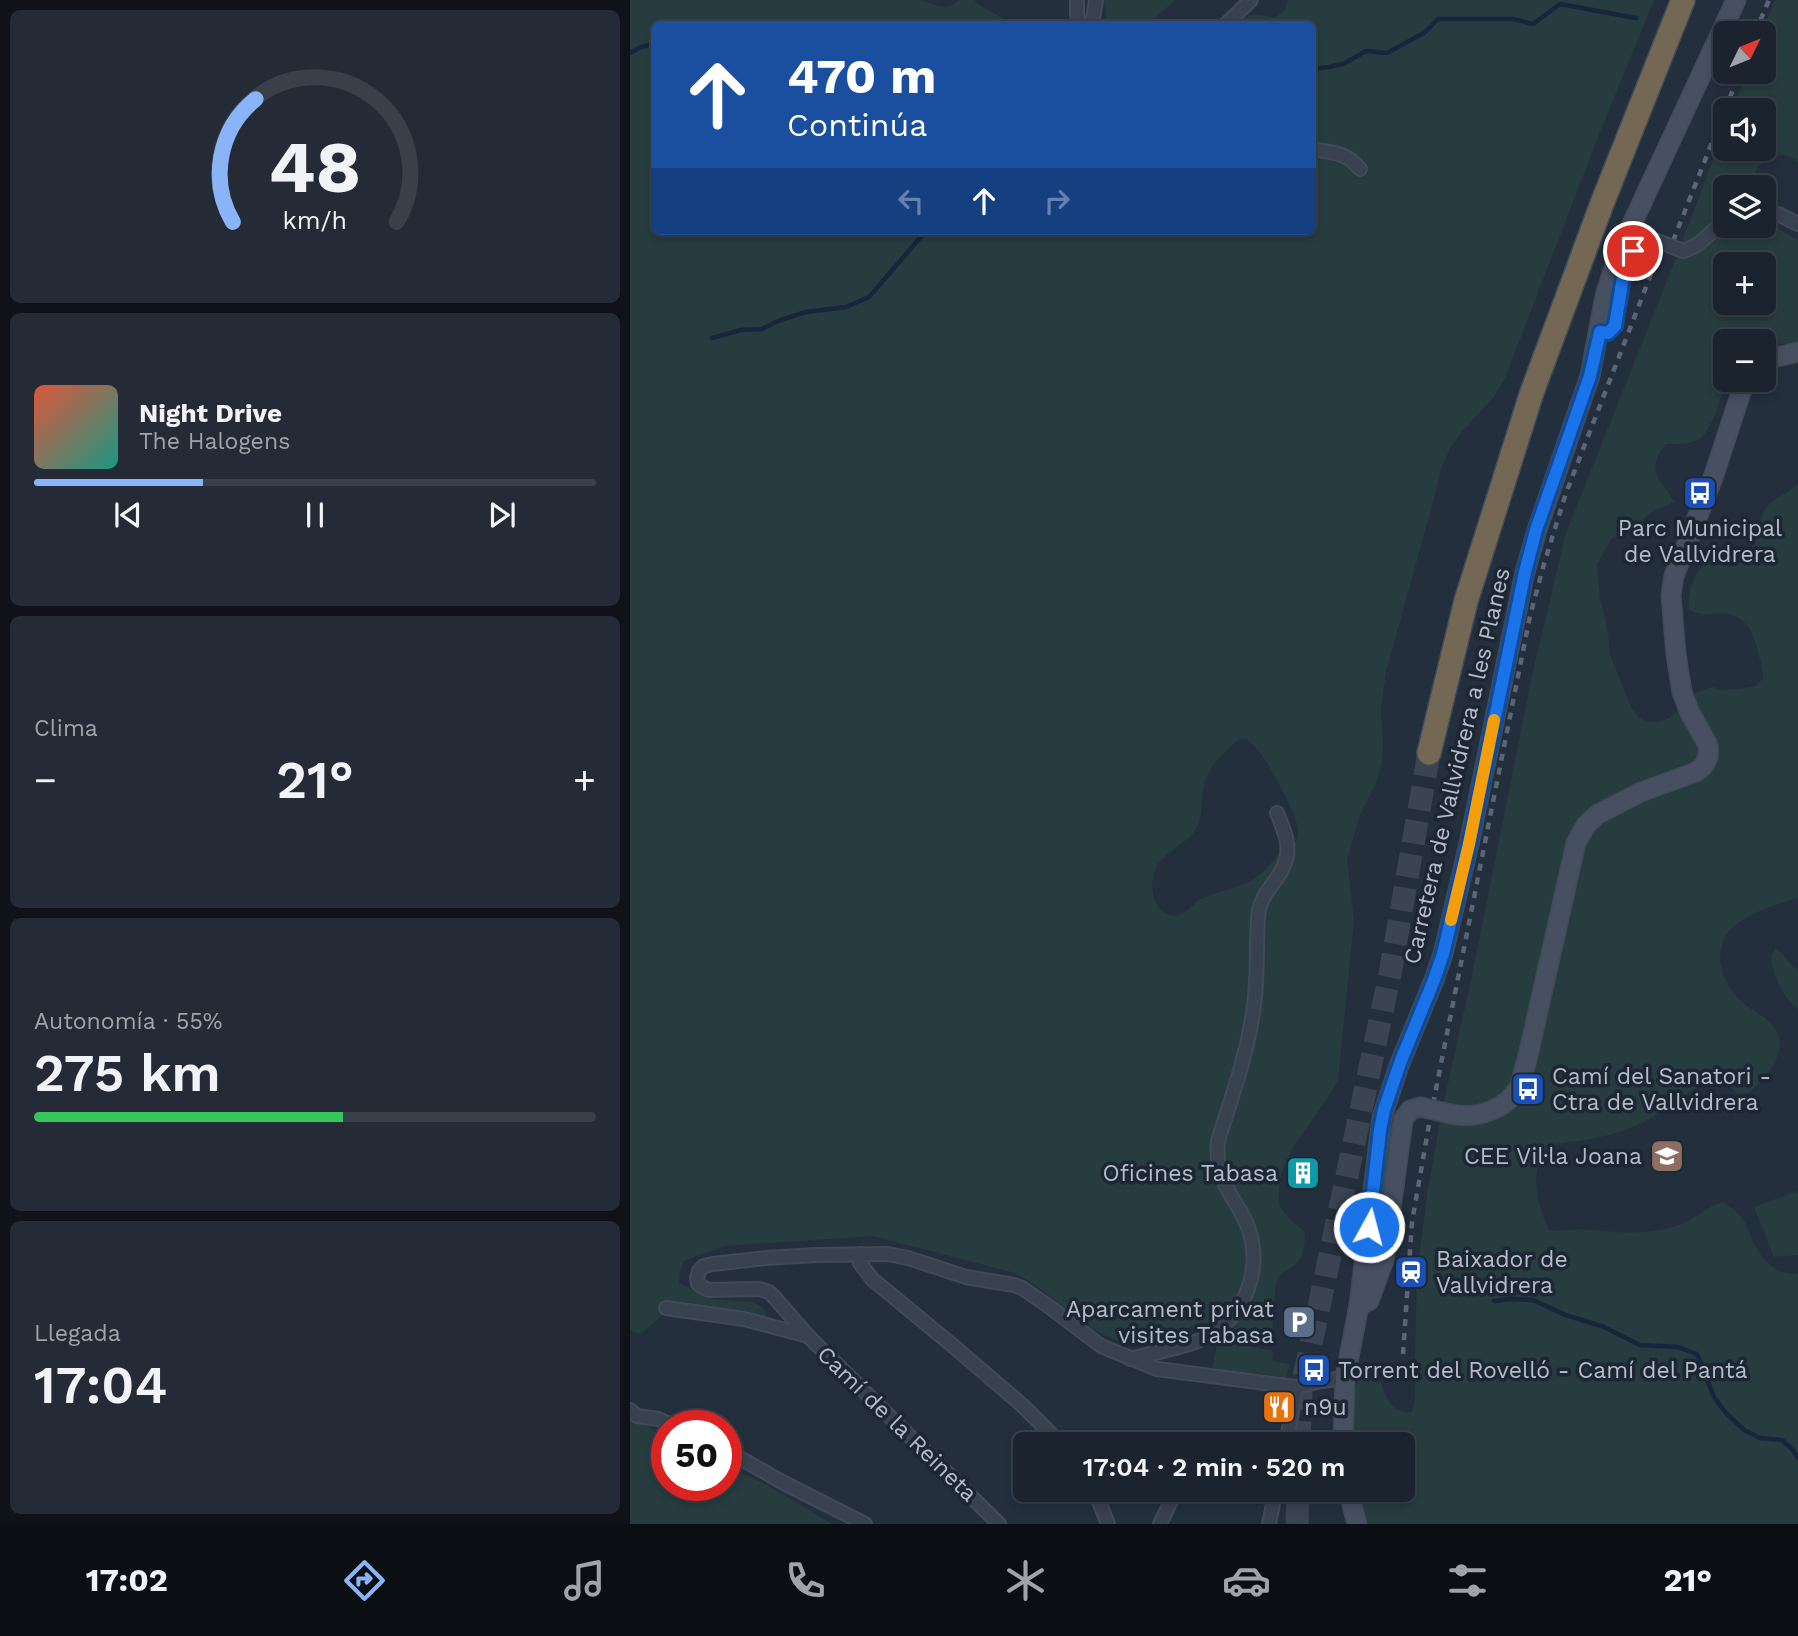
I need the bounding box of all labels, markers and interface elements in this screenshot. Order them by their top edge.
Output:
north arrow [1713,21,1776,84]
map controls [1713,21,1776,392]
text: 470 m [787,47,936,105]
icon: ahead [672,49,763,140]
button: sound [1713,98,1776,161]
text: Continúa [787,106,927,144]
text: 48 [269,125,361,211]
button: layers [1713,175,1776,238]
icon: left [892,182,930,220]
icon: ahead [965,182,1003,220]
icon: right [1038,182,1076,220]
text: km/h [283,206,347,235]
pin [1603,221,1663,281]
icon: arrive [1614,232,1652,270]
button: + [1713,252,1776,315]
button: − [1713,329,1776,392]
text: Night Drive [139,398,282,428]
text: The Halogens [139,428,290,455]
bus stop icon: Parc Municipal de Vallvidrera [1681,474,1719,512]
icon: previous [109,496,147,534]
icon: pause [296,496,334,534]
icon: next [483,496,521,534]
place label: Parc Municipal de Vallvidrera [1618,515,1782,568]
street label: Carretera de Vallvidrera a les Planes [1398,565,1516,967]
text: Clima [34,715,98,742]
text: 21° [276,750,354,811]
text: − [34,758,57,802]
text: + [573,758,596,802]
text: Autonomía · 55% [34,1008,223,1035]
text: 275 km [34,1043,221,1104]
place label: Camí del Sanatori - Ctra de Vallvidrera [1552,1063,1771,1116]
bus stop icon: Camí del Sanatori - Ctra de Vallvidrera [1509,1070,1547,1108]
school or university icon: CEE Vil·la Joana [1648,1137,1686,1175]
place label: CEE Vil·la Joana [1464,1143,1642,1170]
building icon: Oficines Tabasa [1284,1154,1322,1192]
place label: Oficines Tabasa [1103,1160,1278,1187]
position arrow [1332,1190,1406,1264]
place label: Baixador de Vallvidrera [1436,1246,1568,1299]
station icon: Baixador de Vallvidrera [1392,1253,1430,1291]
place label: Aparcament privat visites Tabasa [1066,1296,1274,1349]
parking icon: Aparcament privat visites Tabasa [1280,1303,1318,1341]
text: Llegada [34,1320,121,1347]
street label: Camí de la Reineta [811,1341,983,1507]
bus stop icon: Torrent del Rovelló - Camí del Pantá [1295,1351,1333,1389]
text: 17:04 [34,1355,167,1416]
place label: Torrent del Rovelló - Camí del Pantá [1338,1357,1748,1384]
restaurant icon: n9u [1260,1388,1298,1426]
place label: n9u [1304,1394,1347,1421]
speed limit sign: 50 [651,1410,742,1501]
text: 17:04 · 2 min · 520 m [1083,1452,1345,1482]
icon: directions [340,1556,389,1605]
icon: music [560,1556,609,1605]
icon: phone [781,1556,830,1605]
icon: climate [1001,1556,1050,1605]
icon: car [1222,1556,1271,1605]
icon: filters [1443,1556,1492,1605]
text: 17:02 [86,1561,168,1599]
text: 21° [1663,1561,1712,1599]

